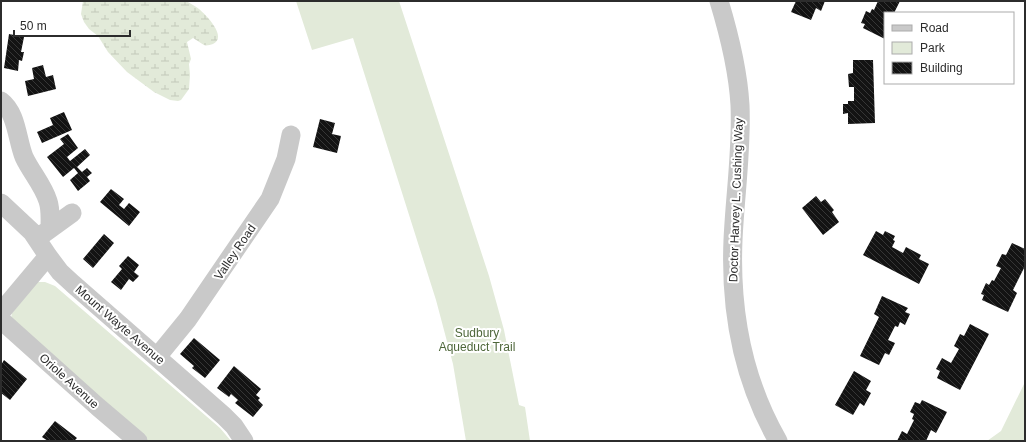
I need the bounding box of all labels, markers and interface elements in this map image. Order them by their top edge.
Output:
scale bar [14,12,130,38]
legend [884,12,1014,84]
text: 50 m [20,19,47,33]
text: Road [920,21,949,35]
text: Park [920,41,946,55]
text: Building [920,61,963,75]
street label: Doctor Harvey L. Cushing Way [726,118,746,282]
street label: Valley Road [211,222,259,282]
street label: Mount Wayte Avenue [73,283,168,368]
park label: Sudbury Aqueduct Trail [439,326,515,354]
street label: Oriole Avenue [36,351,102,412]

